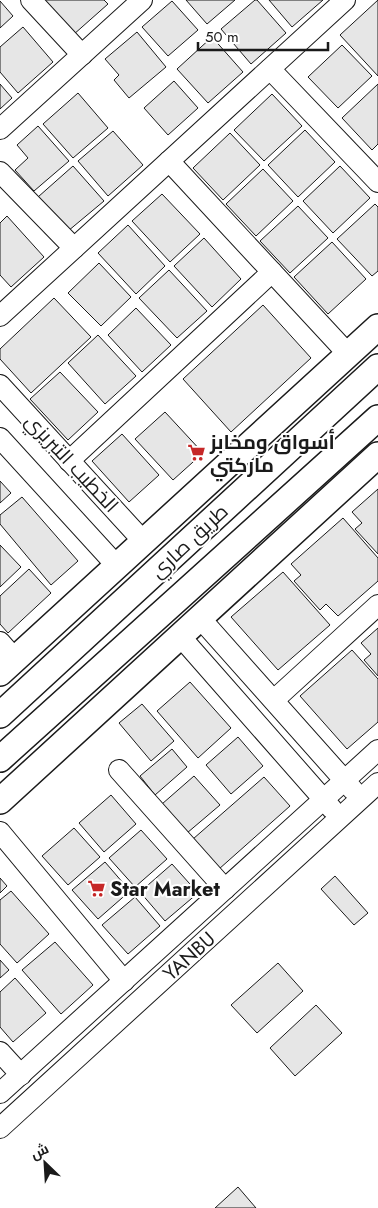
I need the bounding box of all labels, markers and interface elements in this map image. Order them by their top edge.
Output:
scale bar [198,20,328,52]
text: 50 m [205,26,239,48]
street label: الخطيب التبريزي [17,408,125,520]
place label: أسواق ومخابز ماركتي [209,428,335,482]
supermarket icon: أسواق ومخابز ماركتي [186,443,206,463]
street label: طريق صاري [144,498,235,586]
place label: Star Market [110,875,220,904]
supermarket icon: Star Market [86,879,106,899]
street label: YANBU [157,925,222,988]
north arrow [20,1138,70,1188]
text: ش [27,1138,52,1164]

